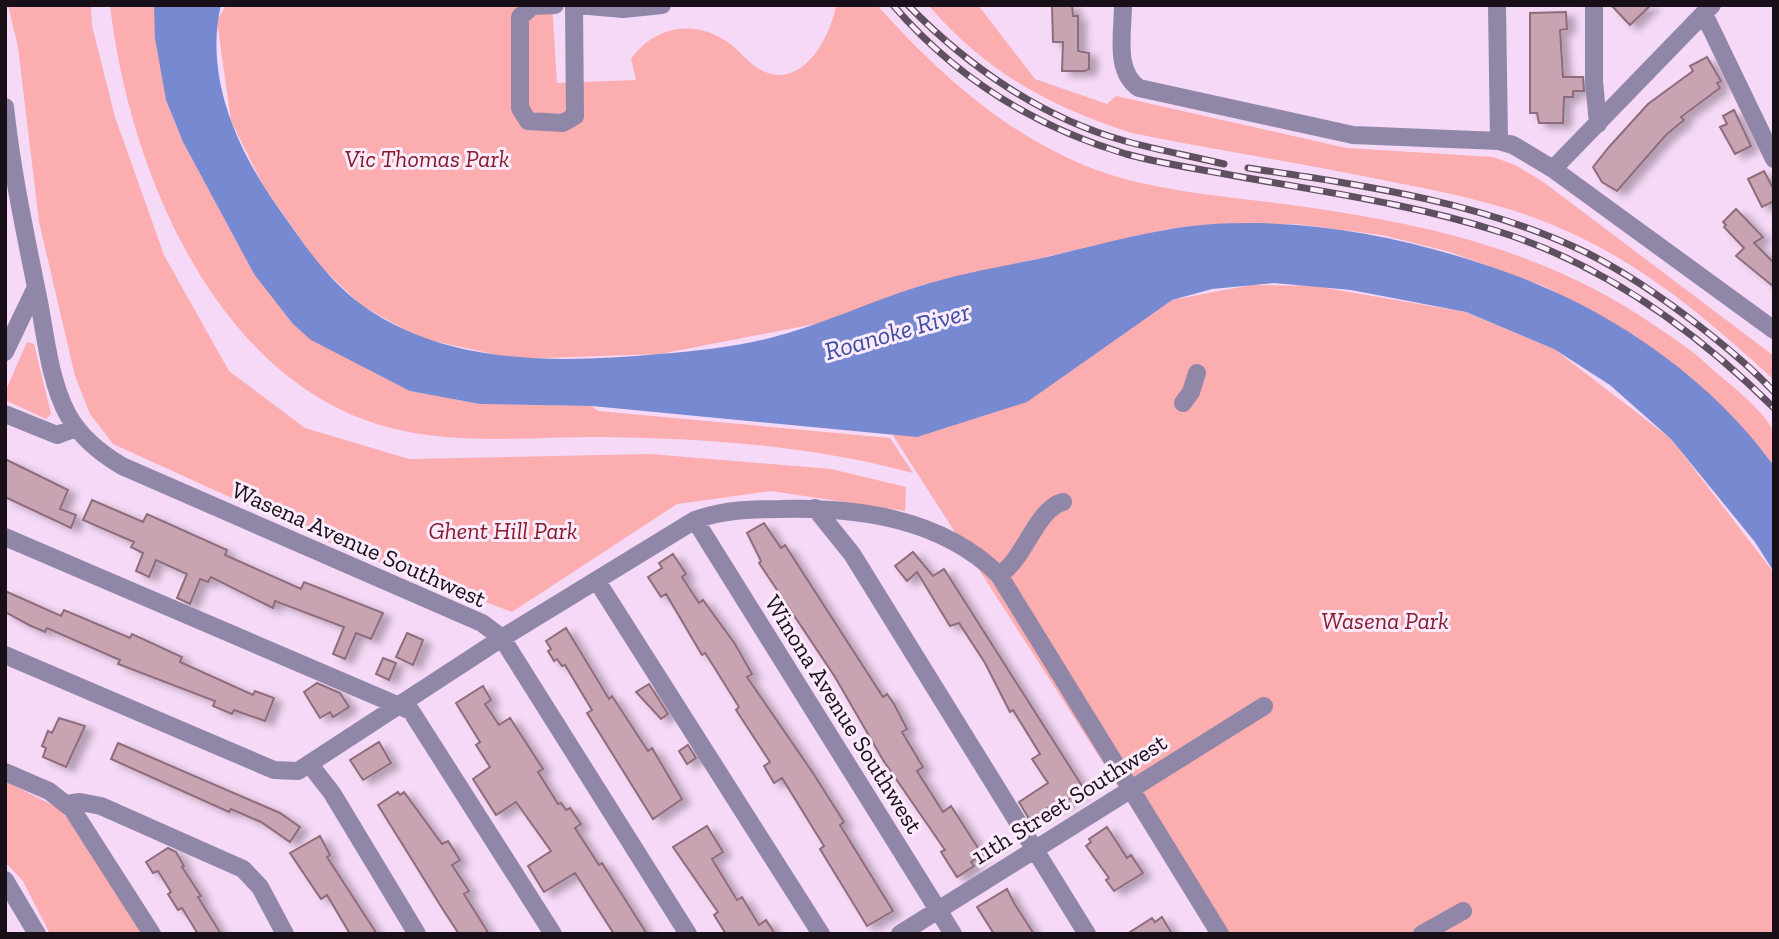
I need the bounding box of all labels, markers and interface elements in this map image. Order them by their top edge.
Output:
park label: Vic Thomas Park [345,144,510,173]
water label: Roanoke River [821,295,973,367]
street label: Wasena Avenue Southwest [227,475,491,613]
park label: Ghent Hill Park [428,516,578,545]
street label: Winona Avenue Southwest [759,589,929,839]
park label: Wasena Park [1321,606,1449,635]
street label: 11th Street Southwest [966,727,1172,871]

